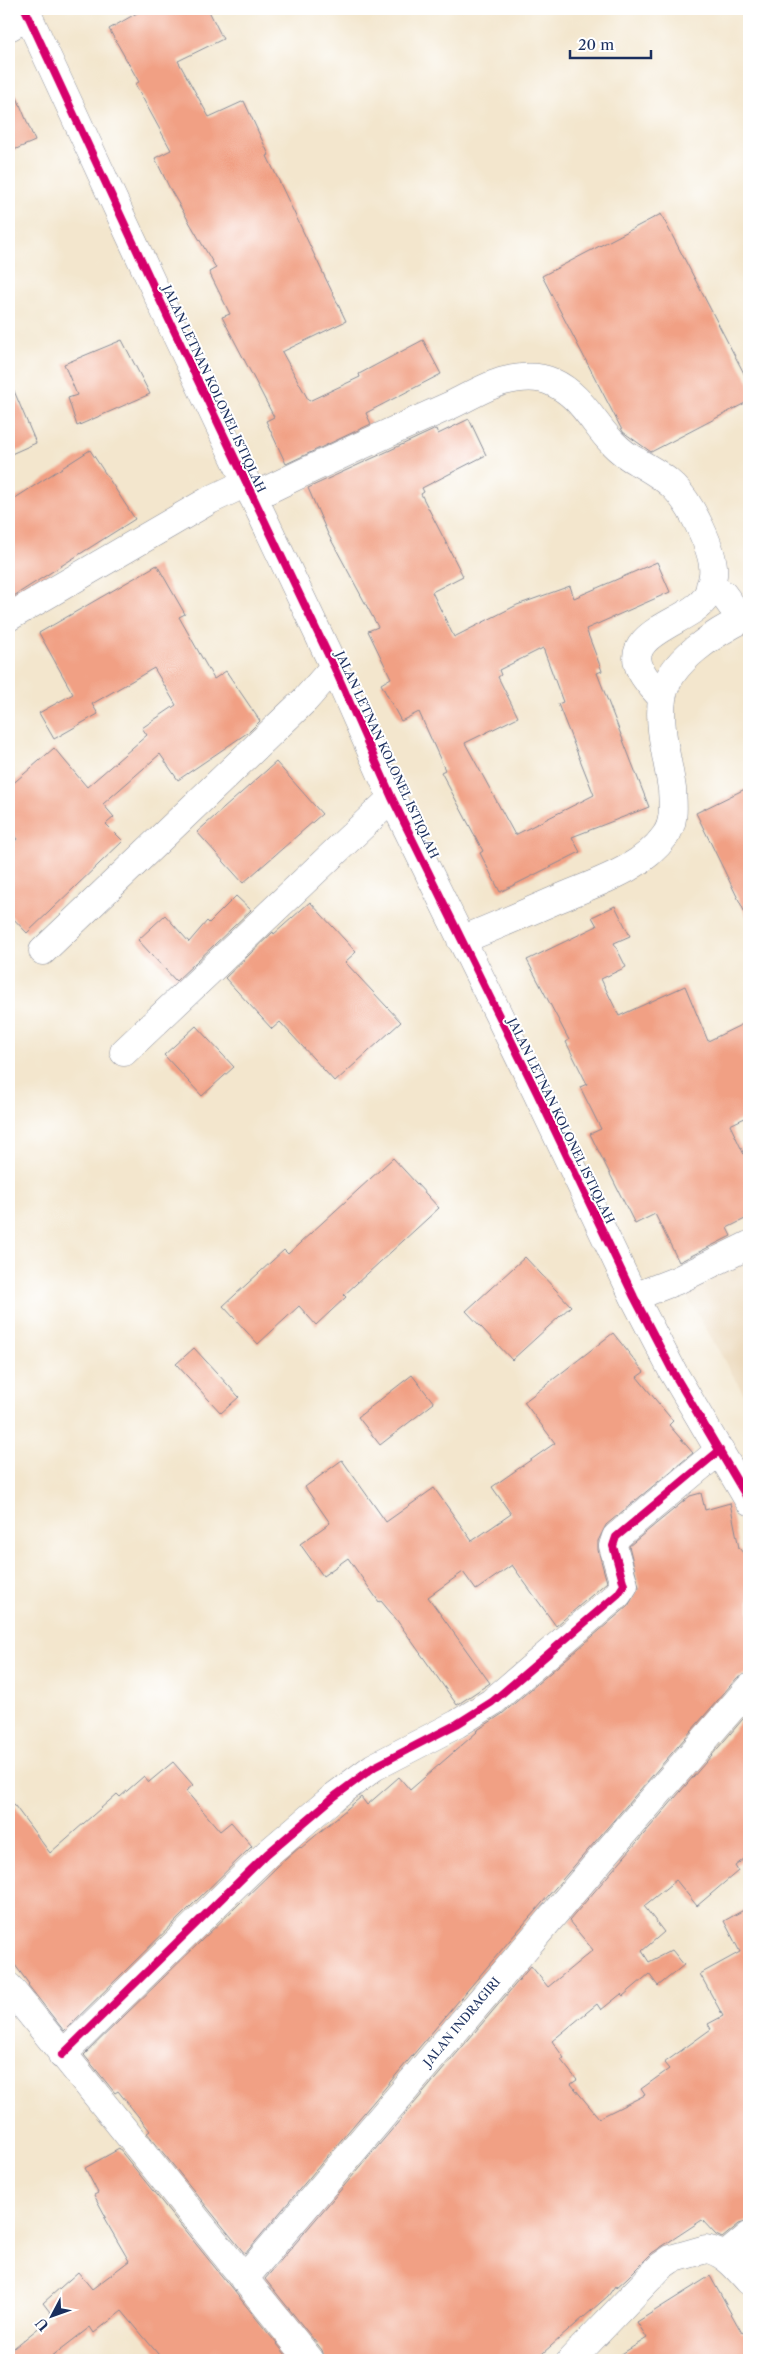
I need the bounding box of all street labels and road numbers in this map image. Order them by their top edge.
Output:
street label: JALAN LETNAN KOLONEL ISTIQLAH [159,281,269,495]
street label: JALAN LETNAN KOLONEL ISTIQLAH [332,647,442,861]
street label: JALAN LETNAN KOLONEL ISTIQLAH [504,1014,618,1226]
street label: JALAN INDRAGIRI [419,1974,503,2071]

